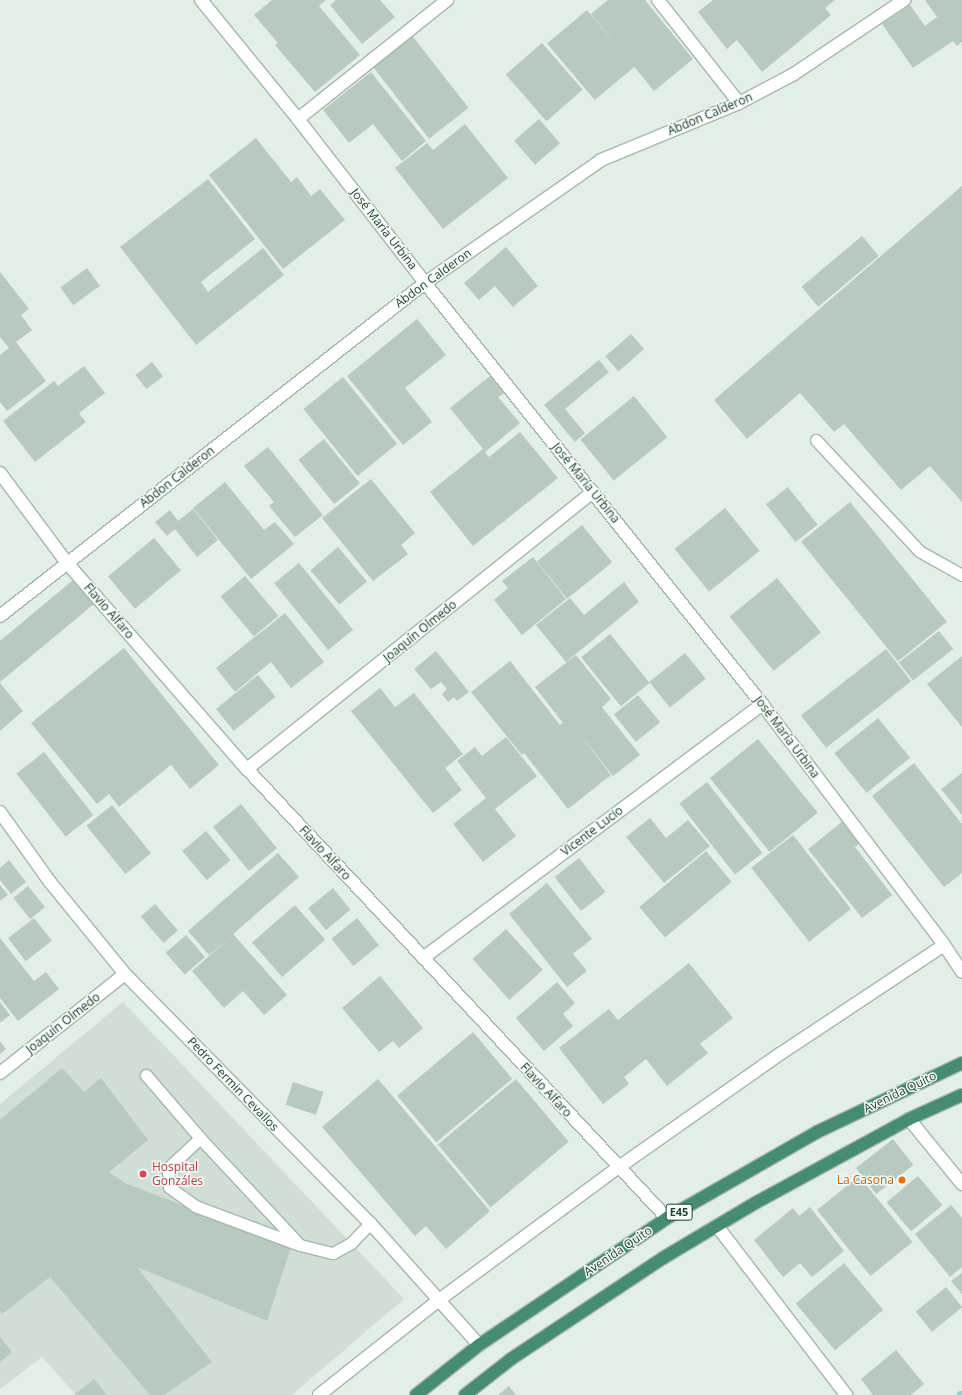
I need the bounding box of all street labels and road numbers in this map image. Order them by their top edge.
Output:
street label: Abdon Calderon [665,90,755,138]
street label: José María Urbina [348,185,420,273]
street label: Abdon Calderon [392,245,474,311]
street label: José María Urbina [549,440,623,526]
street label: Abdon Calderon [137,443,217,511]
street label: Flavio Alfaro [81,580,137,642]
street label: Joaquín Olmedo [380,597,460,665]
street label: José María Urbina [751,693,823,781]
street label: Vicente Lucio [558,803,626,859]
street label: Flavio Alfaro [296,823,354,883]
street label: Joaquín Olmedo [23,990,103,1056]
street label: Pedro Fermin Cevallos [184,1034,282,1134]
street label: Flavio Alfaro [517,1060,575,1120]
street label: Avenida Quito [861,1068,939,1116]
road number: E45 [665,1203,693,1221]
street label: Avenida Quito [581,1223,655,1279]

